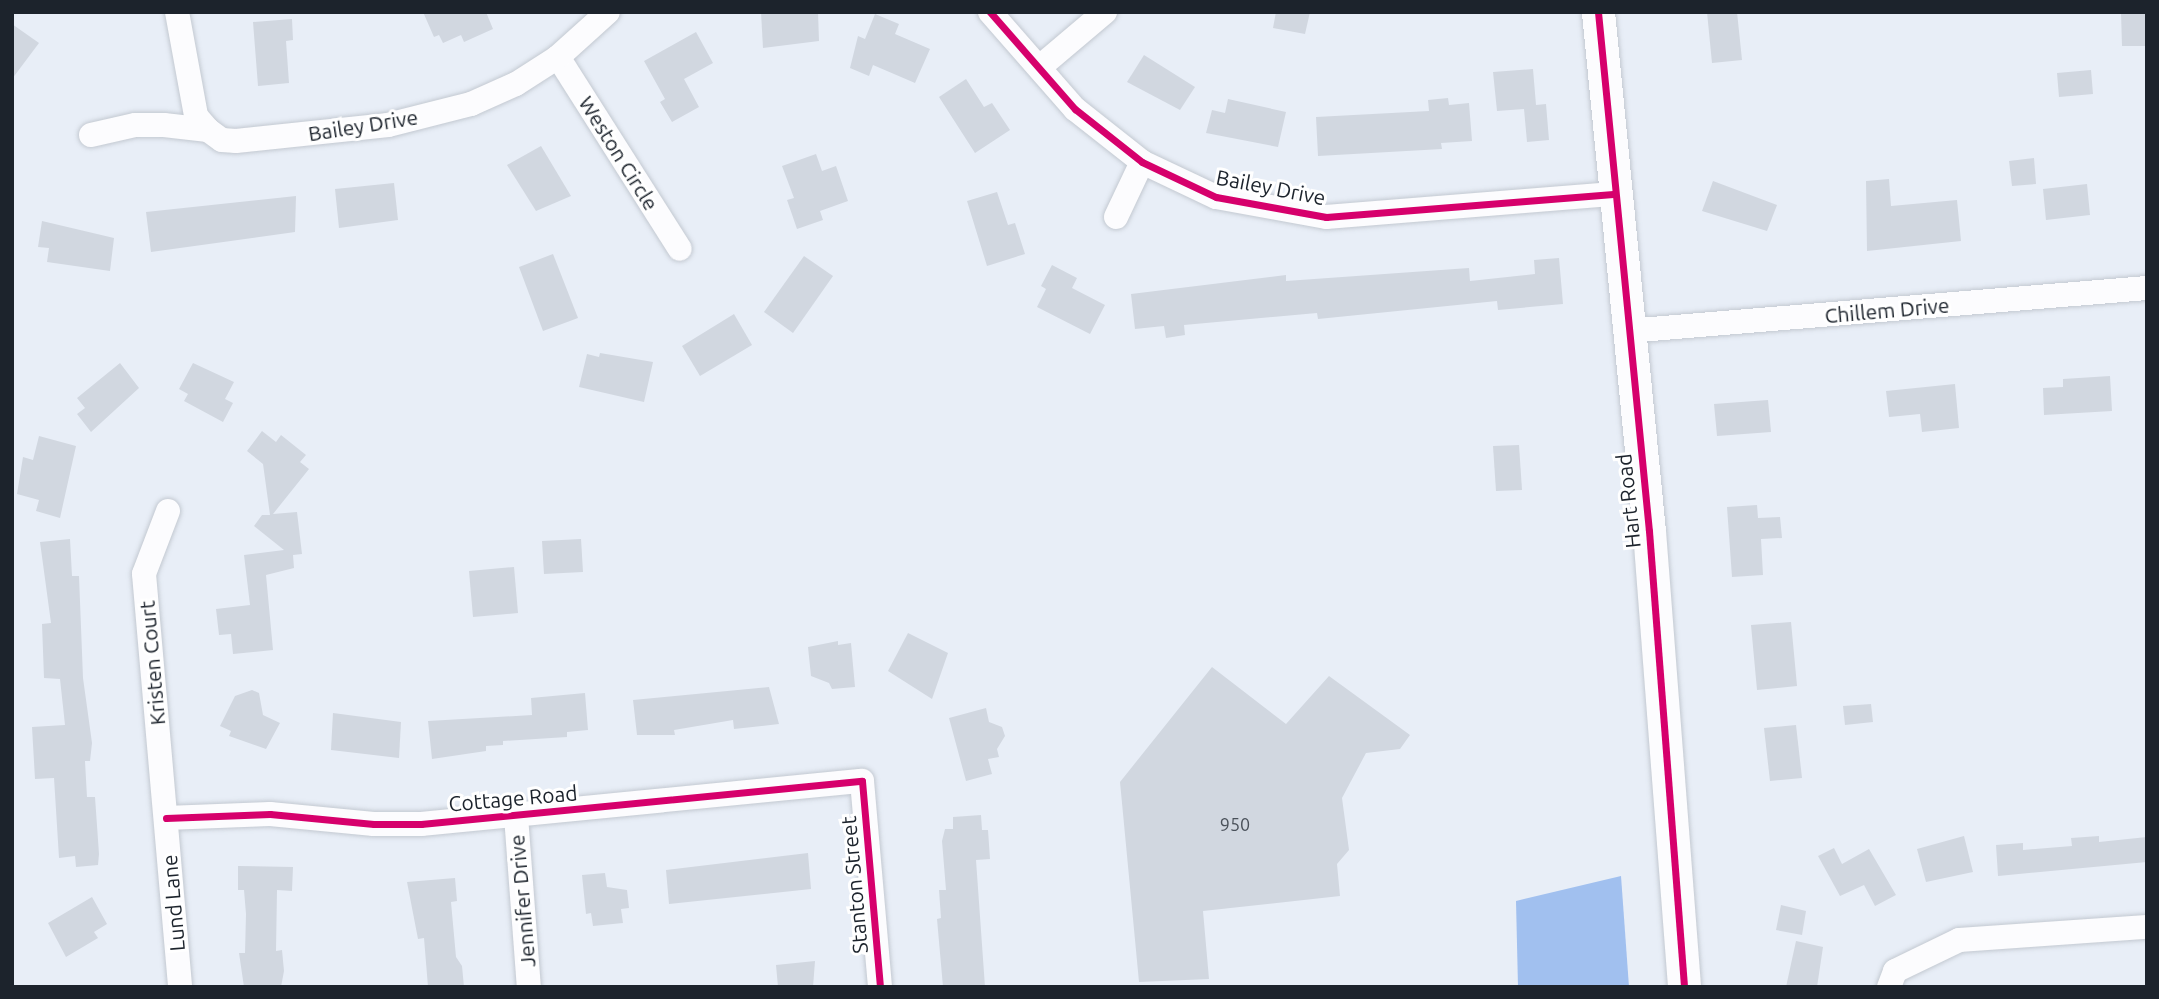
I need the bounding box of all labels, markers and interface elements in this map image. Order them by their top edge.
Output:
street label: Weston Circle [574,91,664,215]
street label: Bailey Drive [306,104,420,146]
street label: Bailey Drive [1214,164,1328,210]
street label: Chillem Drive [1824,292,1950,328]
street label: Hart Road [1611,453,1645,549]
street label: Kristen Court [134,600,170,726]
street label: Cottage Road [448,780,578,816]
house number: 950 [1220,813,1250,835]
street label: Stanton Street [835,815,873,955]
street label: Jennifer Drive [504,834,540,968]
street label: Lund Lane [156,854,190,952]

